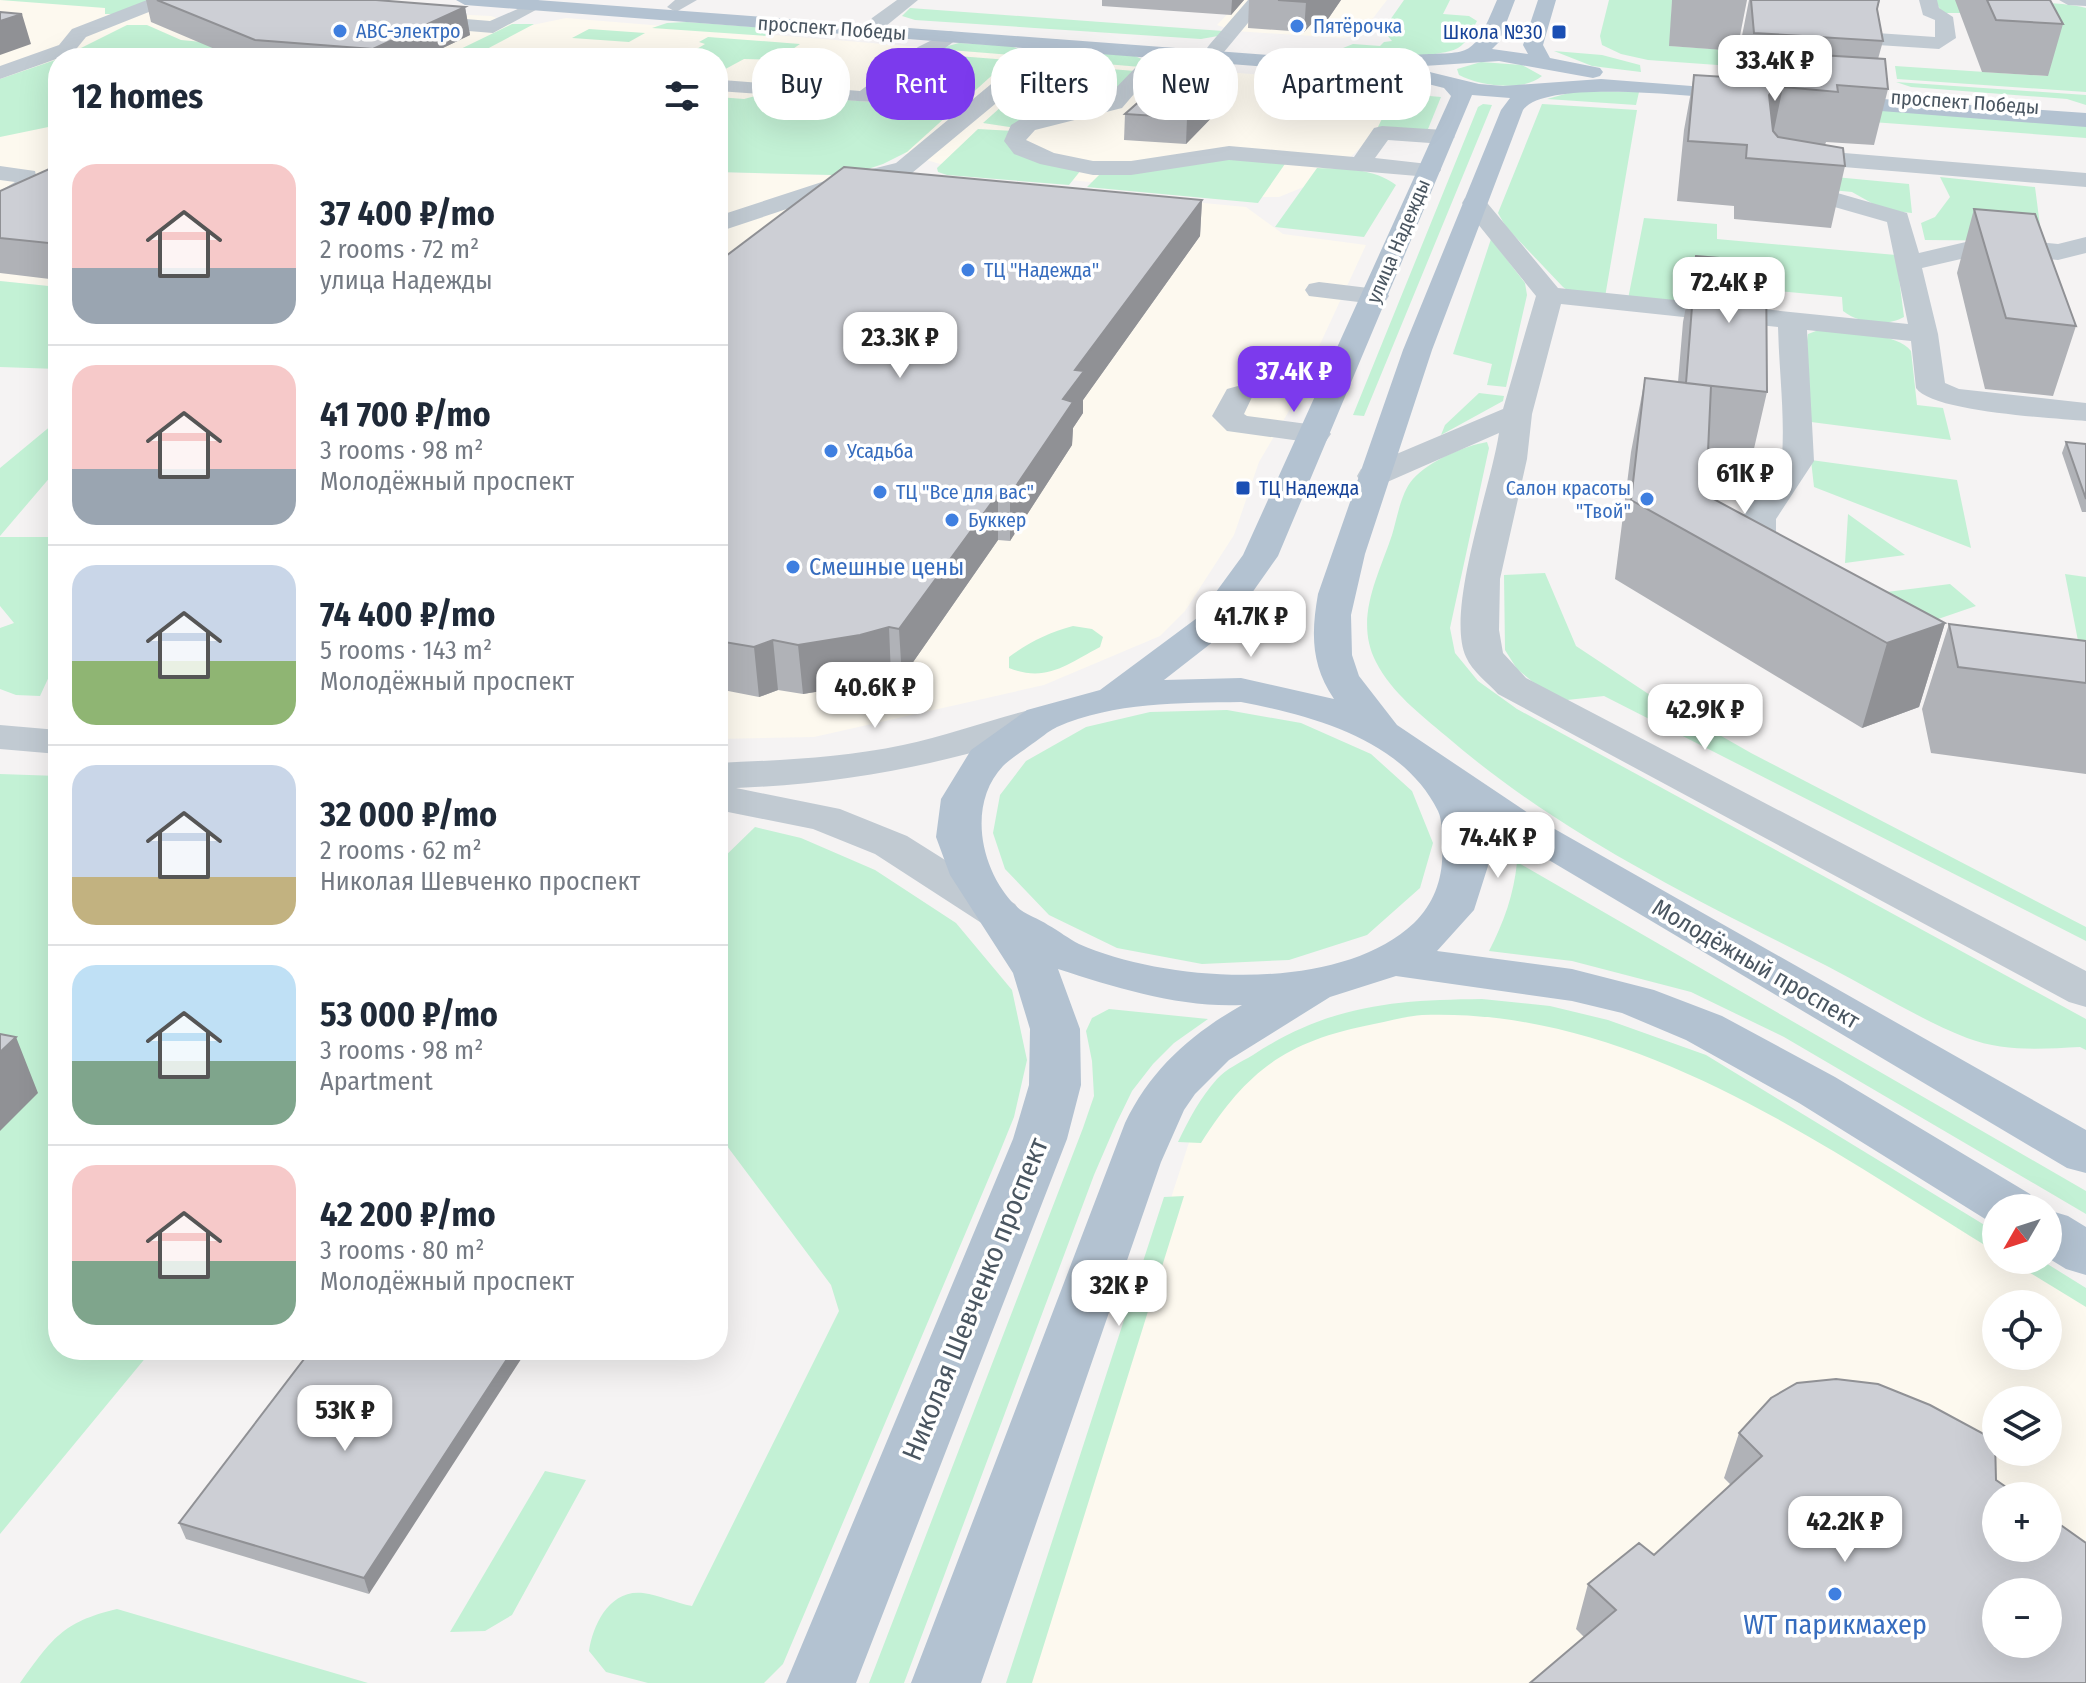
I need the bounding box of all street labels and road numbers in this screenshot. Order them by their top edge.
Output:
street label: проспект Победы [757,11,907,45]
street label: проспект Победы [1890,85,2040,119]
street label: улица Надежды [1361,175,1435,307]
street label: Молодёжный проспект [1647,893,1865,1035]
street label: Николая Шевченко проспект [895,1132,1055,1465]

